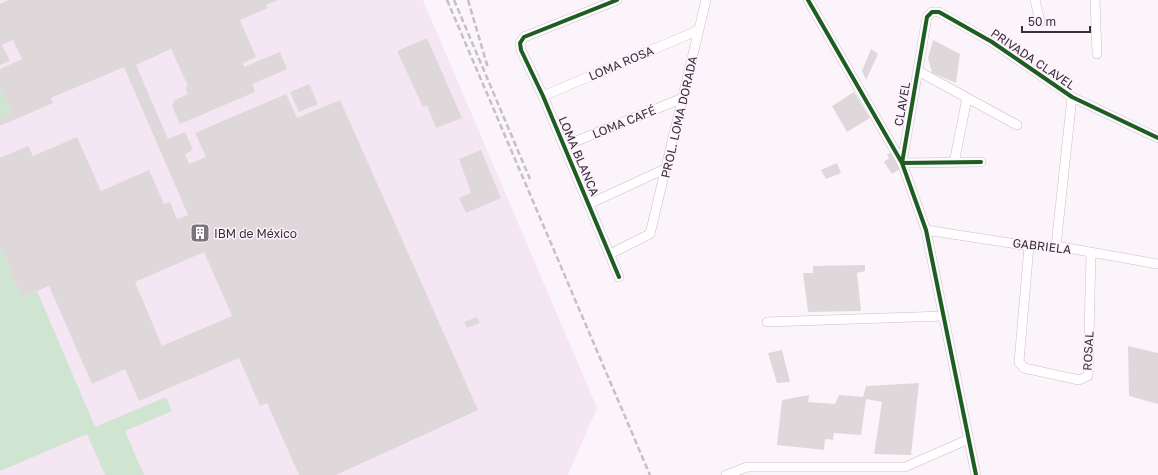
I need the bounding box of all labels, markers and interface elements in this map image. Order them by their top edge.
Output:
scale bar [1022,8,1090,34]
text: 50 m [1028,14,1056,29]
street label: PRIVADA CLAVEL [988,25,1078,93]
street label: LOMA ROSA [586,43,656,83]
street label: PROL. LOMA DORADA [658,54,700,180]
street label: CLAVEL [891,81,913,127]
street label: LOMA CAFÉ [590,102,658,142]
street label: LOMA BLANCA [555,114,603,198]
building icon: IBM de México [189,222,211,244]
place label: IBM de México [214,226,297,241]
street label: GABRIELA [1012,235,1072,257]
street label: ROSAL [1079,331,1097,371]

